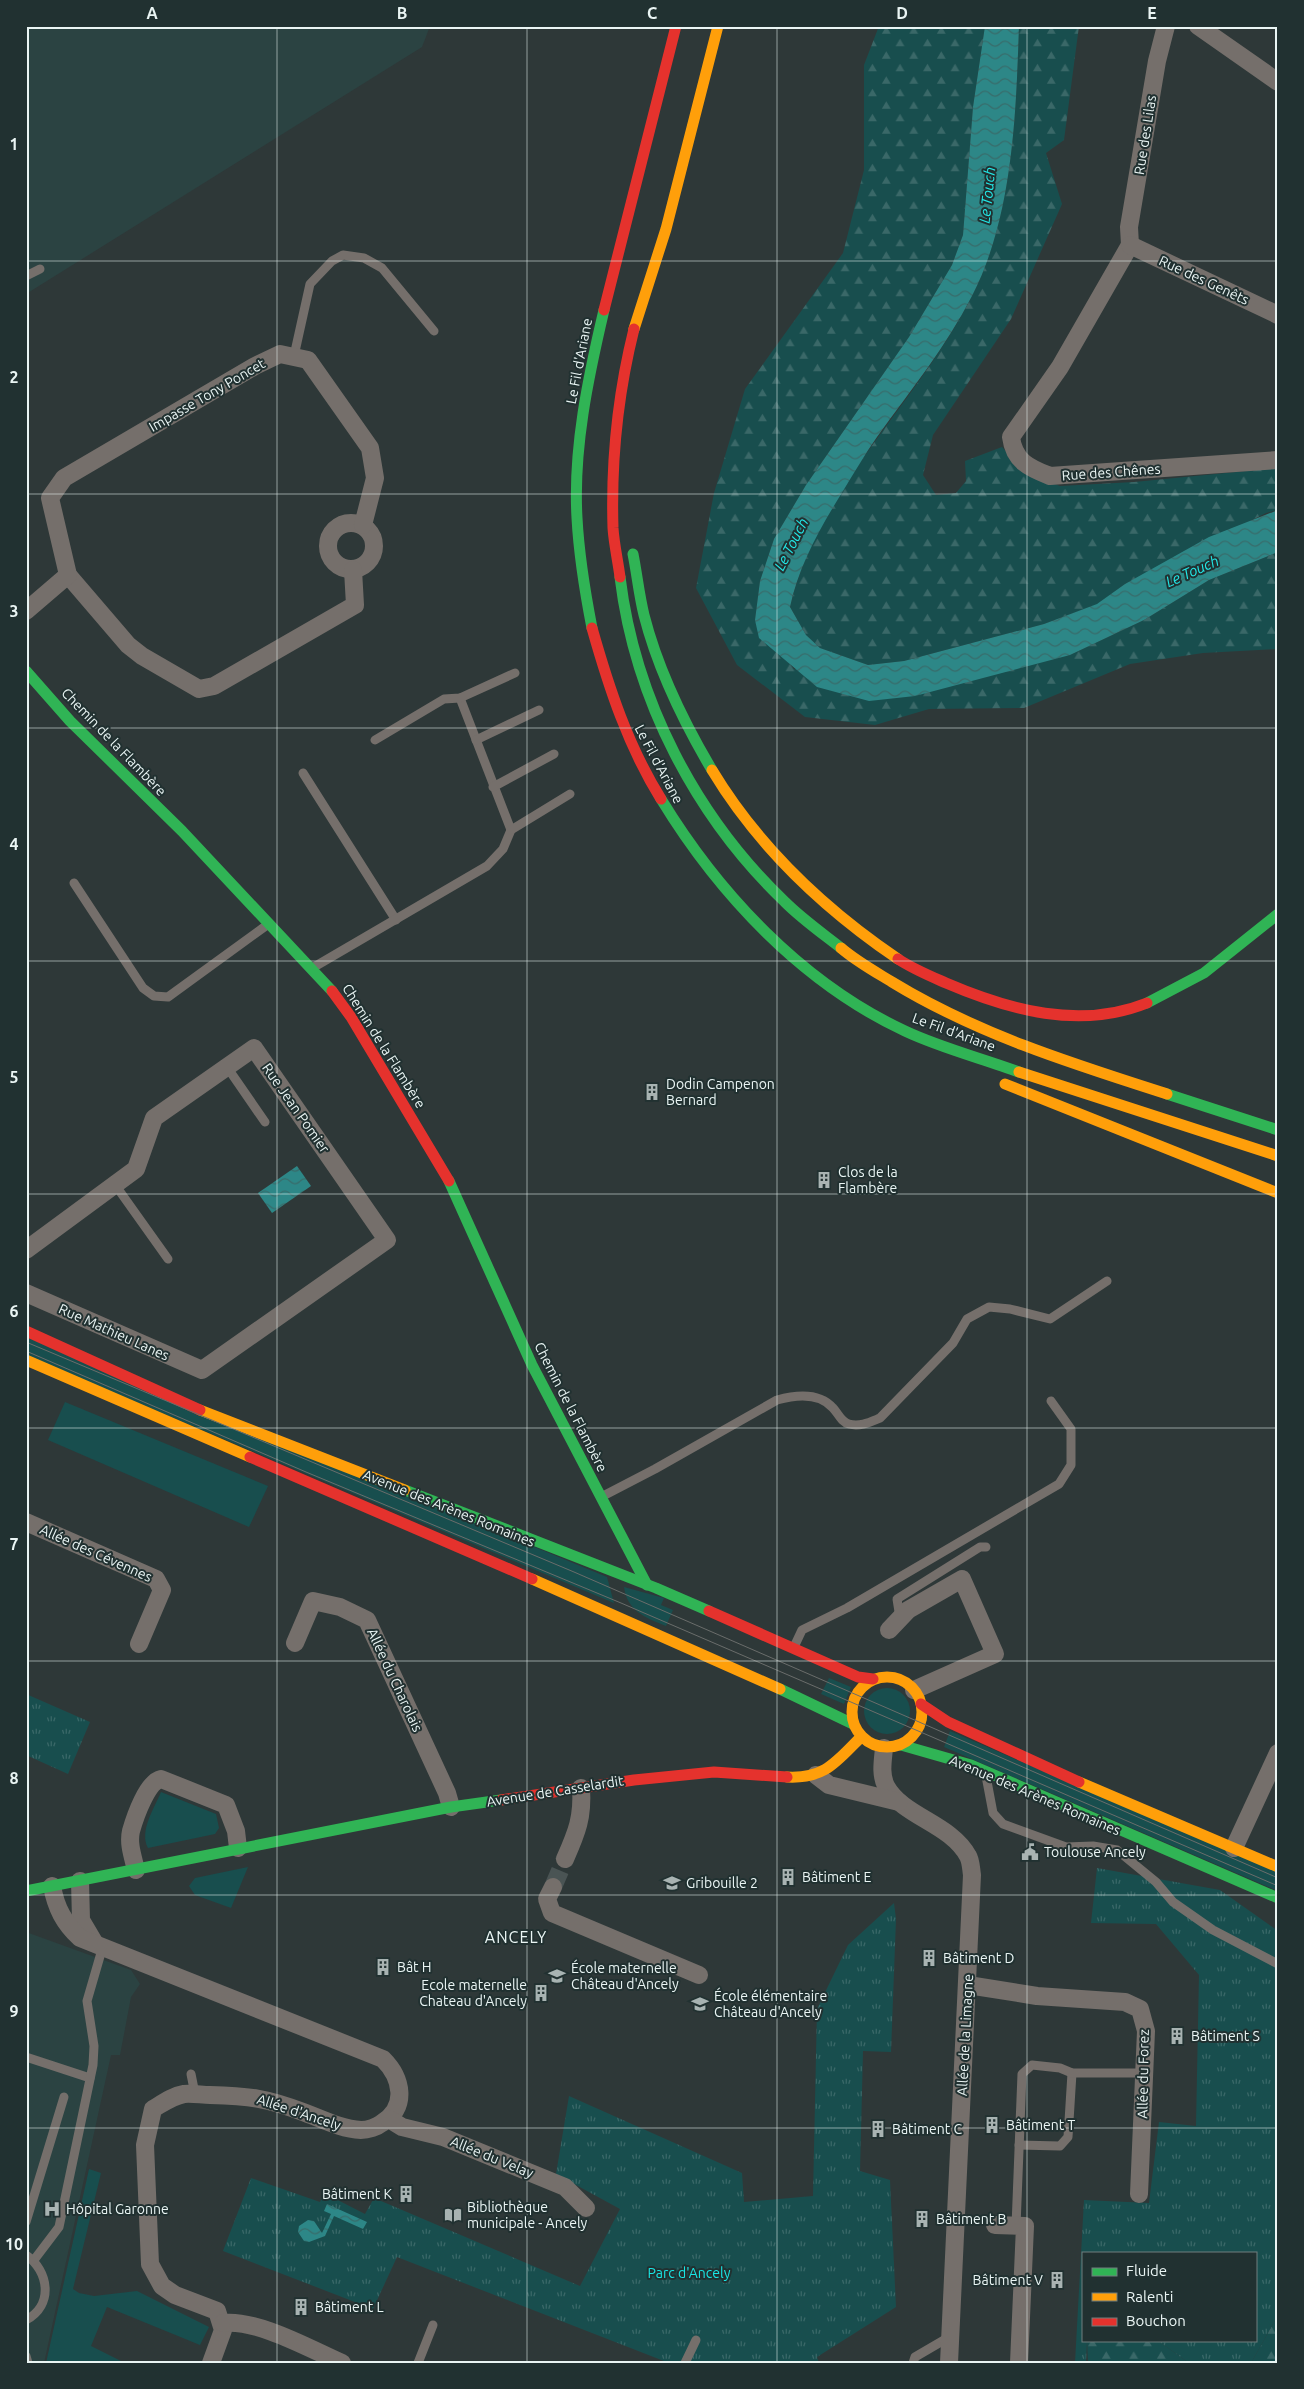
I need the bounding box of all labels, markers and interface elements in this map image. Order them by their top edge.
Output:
text: A [146,4,158,22]
text: B [397,4,407,22]
text: C [647,4,657,22]
text: D [896,4,908,22]
text: E [1147,4,1157,22]
street label: Rue des Lilas [1131,94,1159,176]
text: 1 [9,135,19,153]
water label: Le Touch [976,166,998,224]
street label: Rue des Genêts [1157,252,1251,308]
street label: Le Fil d'Ariane [563,317,595,405]
street label: Impasse Tony Poncet [146,355,268,435]
text: 2 [9,368,19,386]
street label: Rue des Chênes [1061,461,1161,483]
water label: Le Touch [771,515,811,573]
water label: Le Touch [1163,552,1221,590]
text: 3 [9,602,19,620]
street label: Chemin de la Flambère [58,685,170,799]
street label: Le Fil d'Ariane [631,722,687,806]
text: 4 [9,835,19,853]
street label: Chemin de la Flambère [339,981,429,1111]
street label: Le Fil d'Ariane [910,1010,998,1054]
street label: Rue Jean Pomier [259,1060,333,1156]
text: 5 [9,1068,19,1086]
place label: Dodin Campenon Bernard [666,1076,775,1108]
building icon: Dodin Campenon Bernard [642,1082,662,1102]
place label: Clos de la Flambère [838,1164,898,1196]
building icon: Clos de la Flambère [814,1170,834,1190]
street label: Rue Mathieu Lanes [56,1300,172,1364]
text: 6 [9,1302,19,1320]
street label: Chemin de la Flambère [531,1339,611,1475]
street label: Avenue des Arènes Romaines [361,1466,537,1550]
street label: Allée des Cévennes [38,1521,154,1585]
text: 7 [9,1535,19,1553]
street label: Allée du Charolais [364,1626,426,1734]
street label: Avenue des Arènes Romaines [947,1752,1123,1838]
text: 8 [9,1769,19,1787]
street label: Avenue de Casselardit [485,1772,625,1810]
public building icon: Toulouse Ancely [1020,1842,1040,1862]
place label: Toulouse Ancely [1044,1844,1146,1860]
building icon: Bâtiment E [778,1867,798,1887]
place label: Bâtiment E [802,1869,872,1885]
school or university icon: Gribouille 2 [662,1873,682,1893]
place label: Gribouille 2 [686,1875,758,1891]
district label: ANCELY [485,1928,547,1946]
building icon: Bâtiment D [919,1948,939,1968]
place label: Bâtiment D [943,1950,1015,1966]
building icon: Bât H [373,1957,393,1977]
place label: Bât H [397,1959,432,1975]
place label: École maternelle Château d'Ancely [571,1959,679,1992]
school or university icon: École maternelle Château d'Ancely [547,1966,567,1986]
street label: Allée de la Limagne [954,1974,976,2096]
place label: Ecole maternelle Chateau d'Ancely [419,1977,527,2009]
building icon: Ecole maternelle Chateau d'Ancely [531,1983,551,2003]
place label: École élémentaire Château d'Ancely [714,1987,827,2020]
school or university icon: École élémentaire Château d'Ancely [690,1994,710,2014]
text: 9 [9,2002,19,2020]
building icon: Bâtiment S [1167,2026,1187,2046]
place label: Bâtiment S [1191,2028,1260,2044]
street label: Allée du Forez [1134,2029,1152,2119]
street label: Allée d'Ancely [255,2091,343,2133]
building icon: Bâtiment T [982,2115,1002,2135]
place label: Bâtiment T [1006,2117,1076,2133]
building icon: Bâtiment C [868,2119,888,2139]
place label: Bâtiment C [892,2121,963,2137]
street label: Allée du Velay [448,2133,536,2181]
building icon: Bâtiment K [396,2184,416,2204]
place label: Bâtiment K [322,2186,392,2202]
hospital icon: Hôpital Garonne [42,2199,62,2219]
place label: Bibliothèque municipale - Ancely [467,2199,588,2231]
place label: Hôpital Garonne [66,2201,169,2217]
library icon: Bibliothèque municipale - Ancely [443,2205,463,2225]
building icon: Bâtiment B [912,2209,932,2229]
place label: Bâtiment B [936,2211,1007,2227]
text: 10 [5,2235,23,2253]
legend [1082,2252,1256,2342]
text: Fluide [1126,2262,1167,2279]
park label: Parc d'Ancely [648,2265,731,2281]
building icon: Bâtiment V [1047,2270,1067,2290]
place label: Bâtiment V [973,2272,1043,2288]
text: Ralenti [1126,2288,1173,2305]
building icon: Bâtiment L [291,2297,311,2317]
place label: Bâtiment L [315,2299,384,2315]
text: Bouchon [1126,2312,1186,2329]

